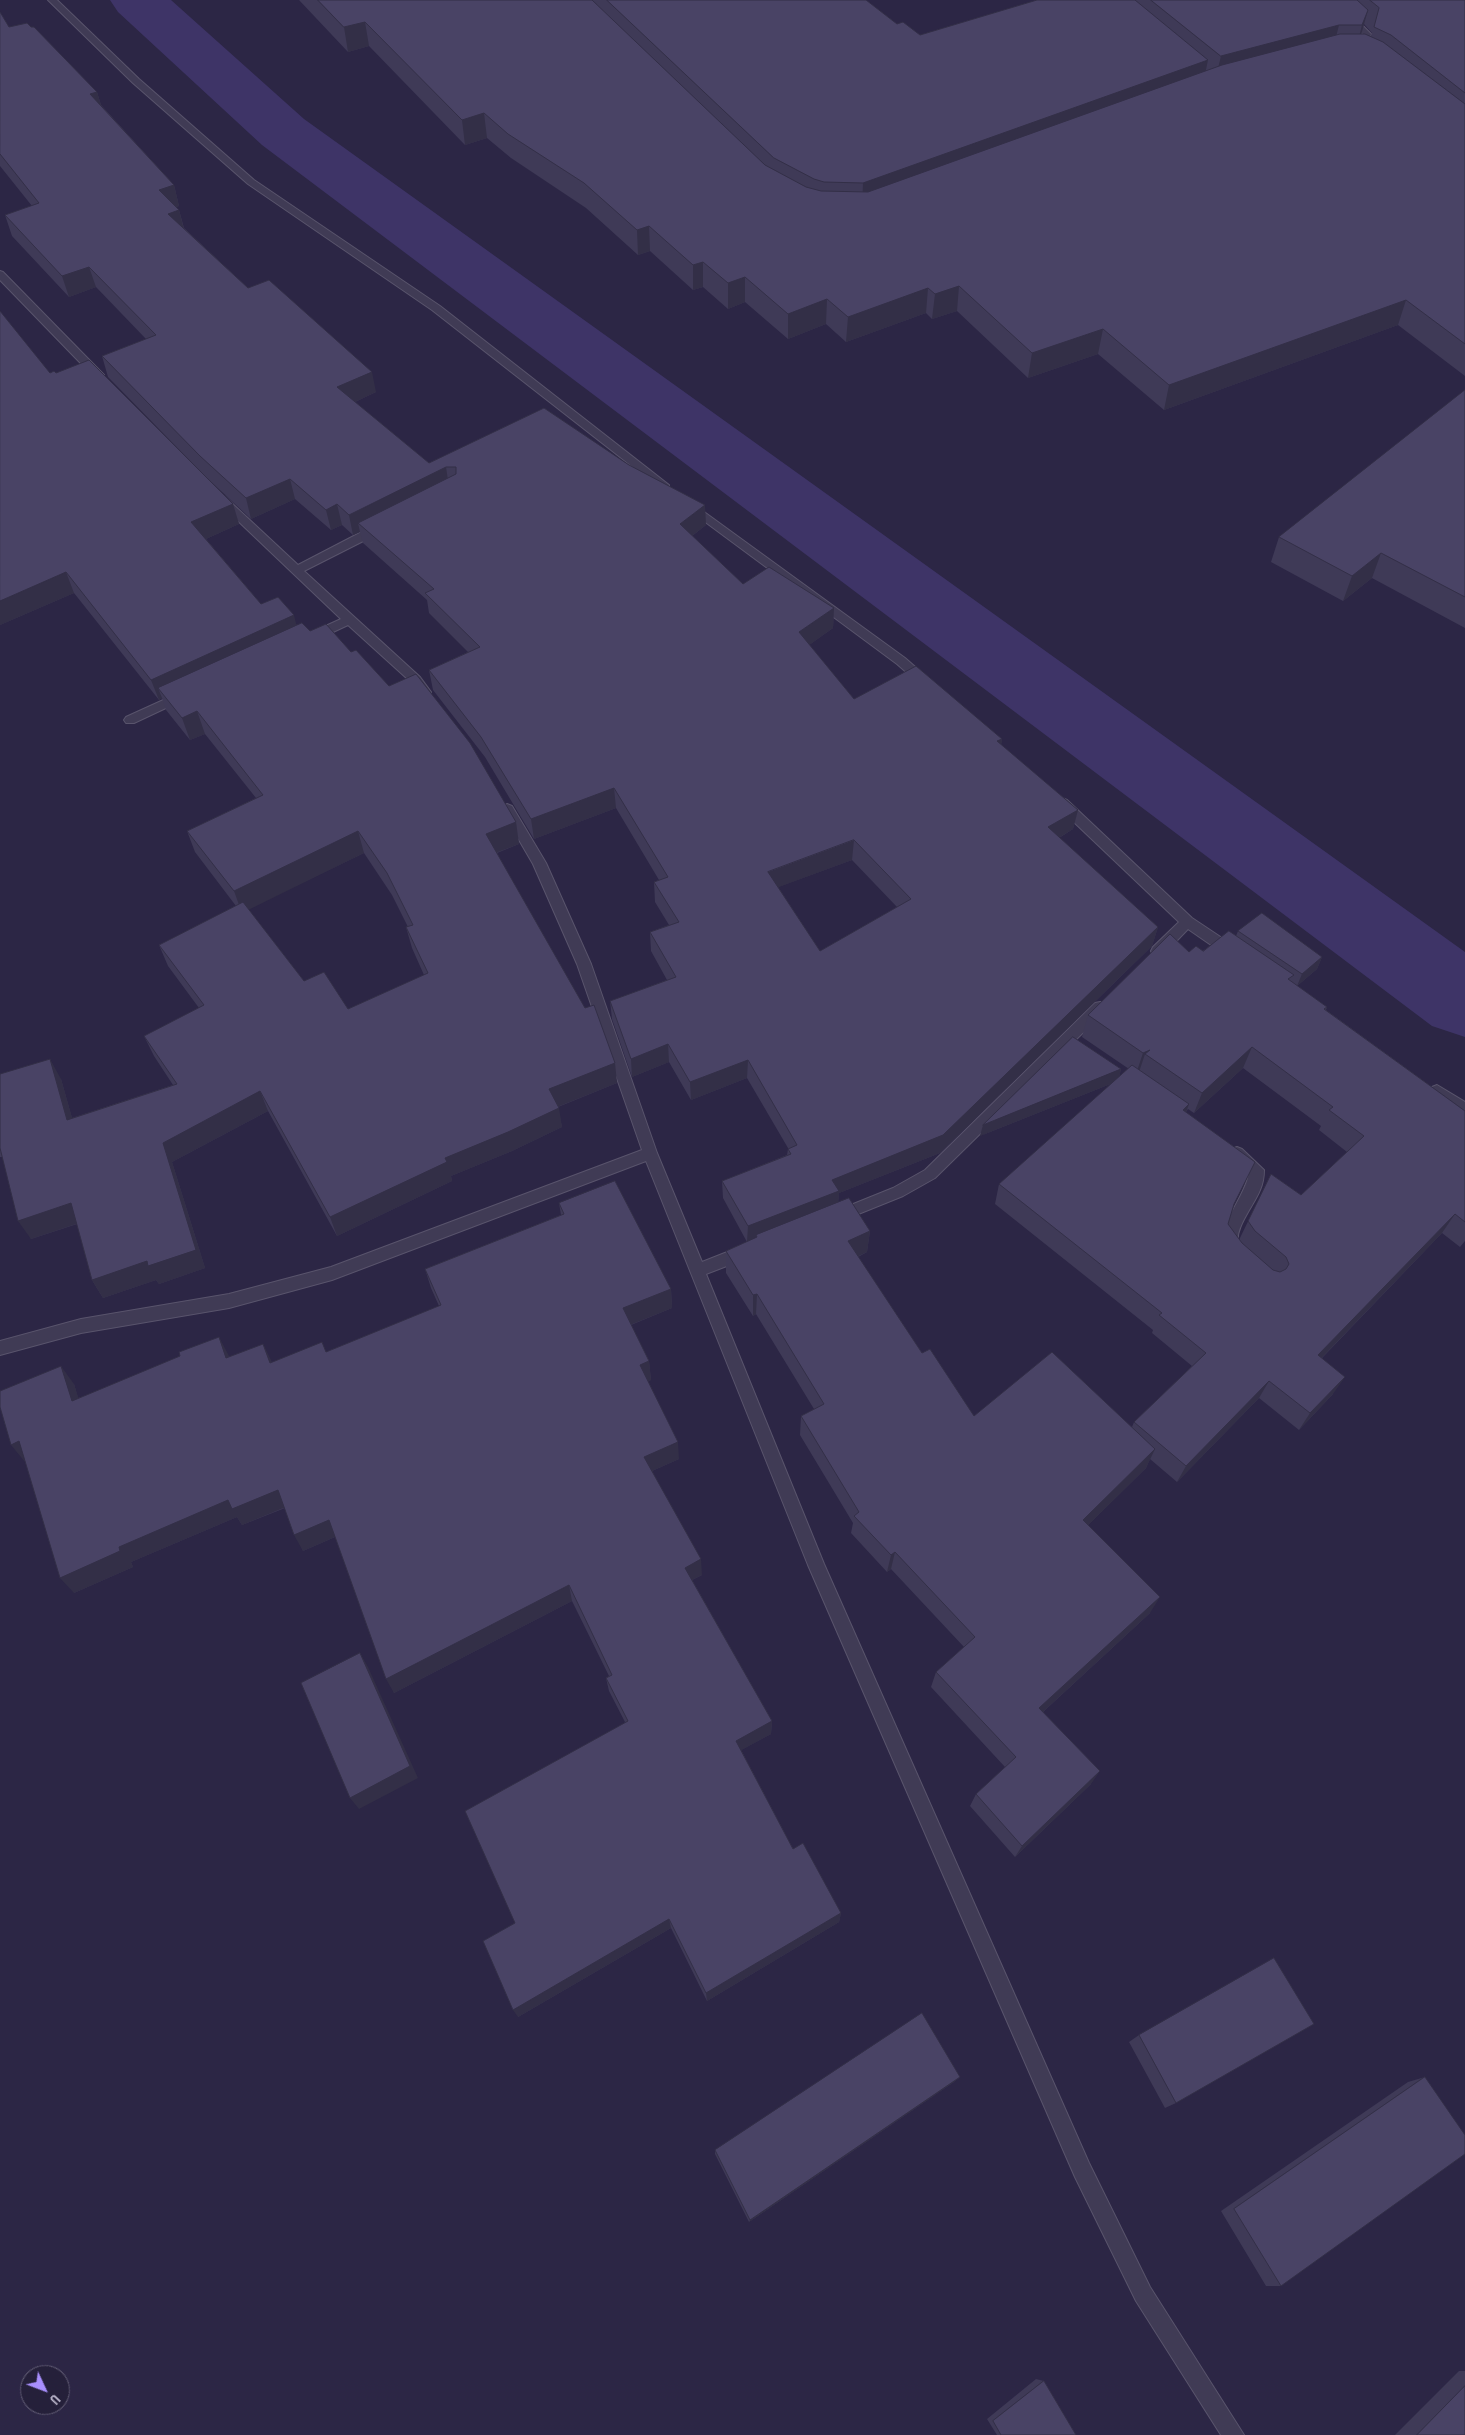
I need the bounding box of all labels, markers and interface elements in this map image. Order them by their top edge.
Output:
north arrow [20,2365,70,2415]
text: U [46,2391,64,2408]

